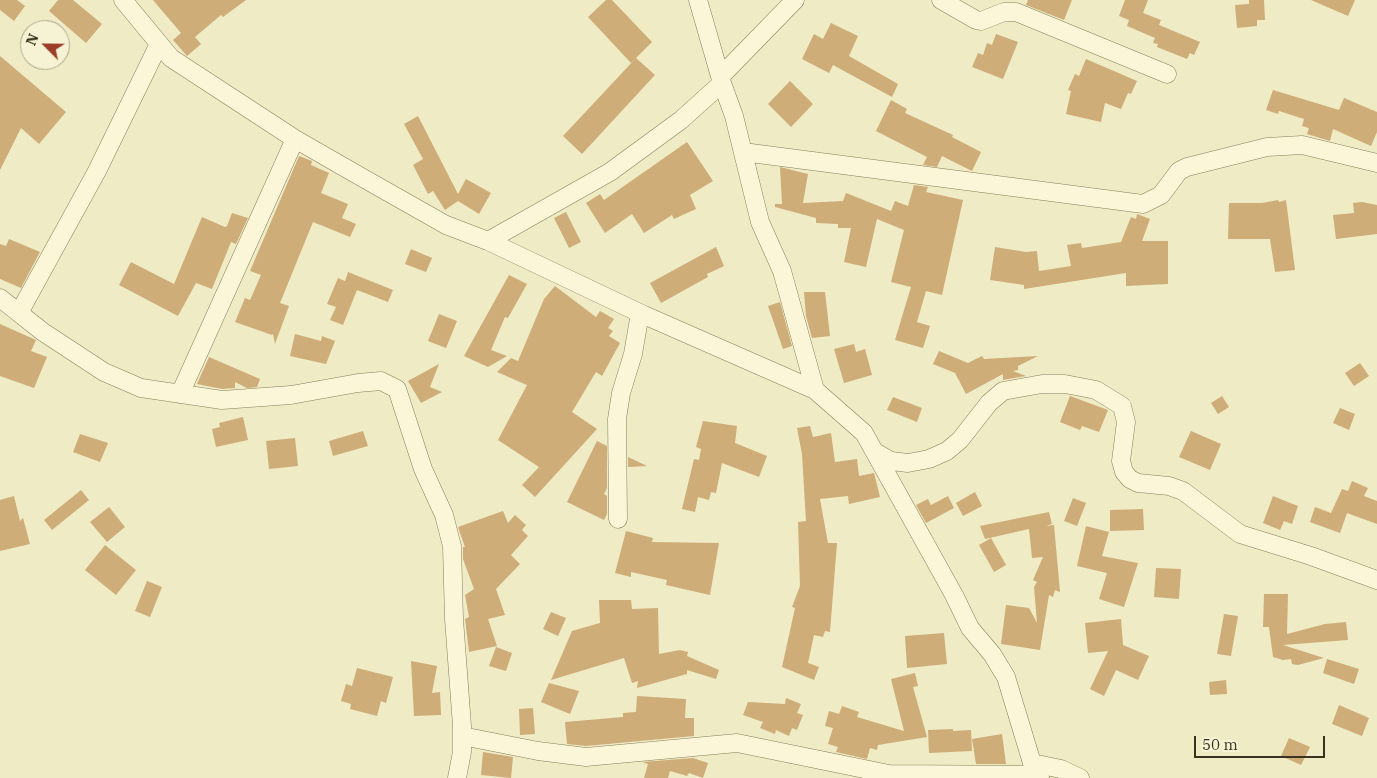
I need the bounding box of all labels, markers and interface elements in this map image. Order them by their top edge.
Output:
north arrow [20,20,70,70]
text: N [22,31,43,48]
scale bar [1197,726,1328,758]
text: 50 m [1202,735,1238,754]

